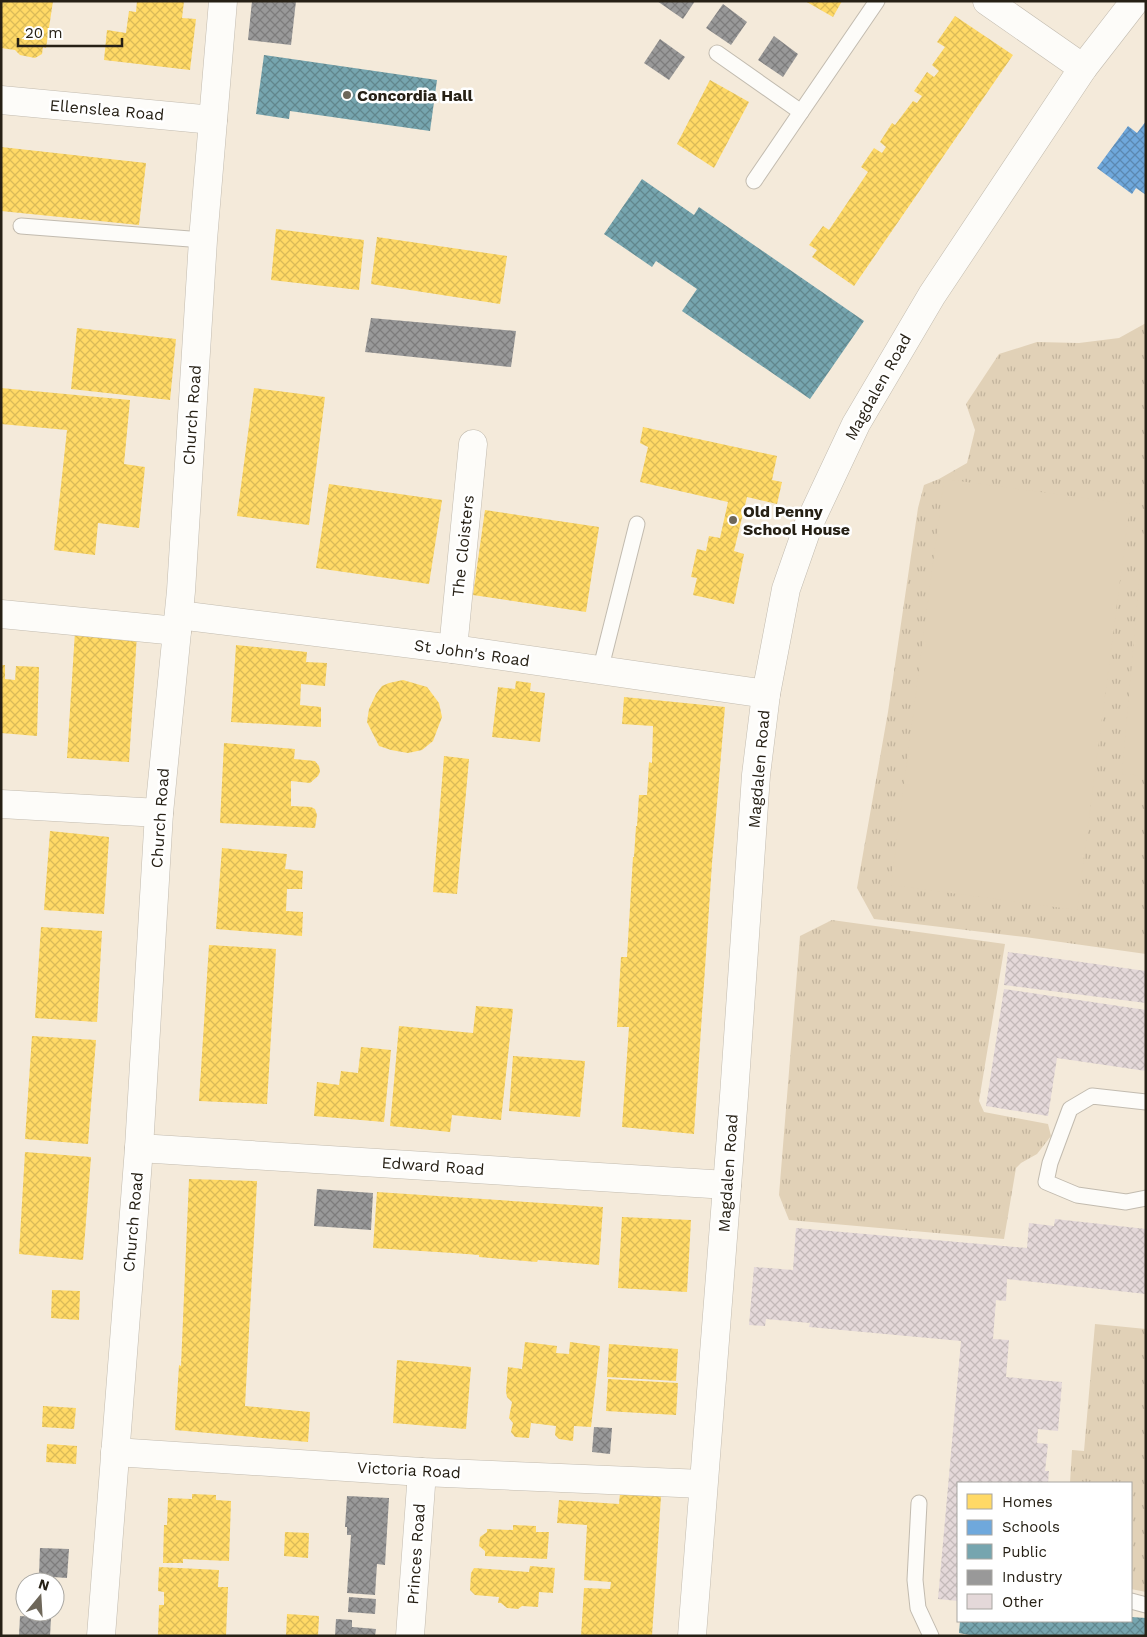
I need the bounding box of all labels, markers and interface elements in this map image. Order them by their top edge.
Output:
scale bar [18,15,121,47]
text: 20 m [25,24,63,42]
place label: Concordia Hall [357,86,474,105]
marker: Concordia Hall [341,89,353,101]
street label: Ellenslea Road [49,96,165,124]
street label: Magdalen Road [841,330,915,444]
street label: Church Road [179,364,205,466]
street label: The Cloisters [448,494,478,598]
place label: Old Penny School House [743,502,850,539]
marker: Old Penny School House [727,514,739,526]
street label: St John's Road [413,635,531,671]
street label: Magdalen Road [744,709,774,829]
street label: Church Road [147,767,173,869]
street label: Magdalen Road [714,1113,742,1233]
street label: Edward Road [381,1153,485,1179]
street label: Church Road [119,1171,147,1273]
street label: Victoria Road [357,1458,461,1482]
legend [957,1482,1132,1622]
text: Homes [1002,1493,1053,1511]
street label: Princes Road [403,1503,429,1605]
text: Schools [1002,1518,1060,1536]
text: Public [1002,1543,1047,1561]
text: Industry [1002,1568,1063,1586]
north arrow [15,1572,65,1622]
text: N [37,1575,51,1594]
text: Other [1002,1593,1044,1611]

